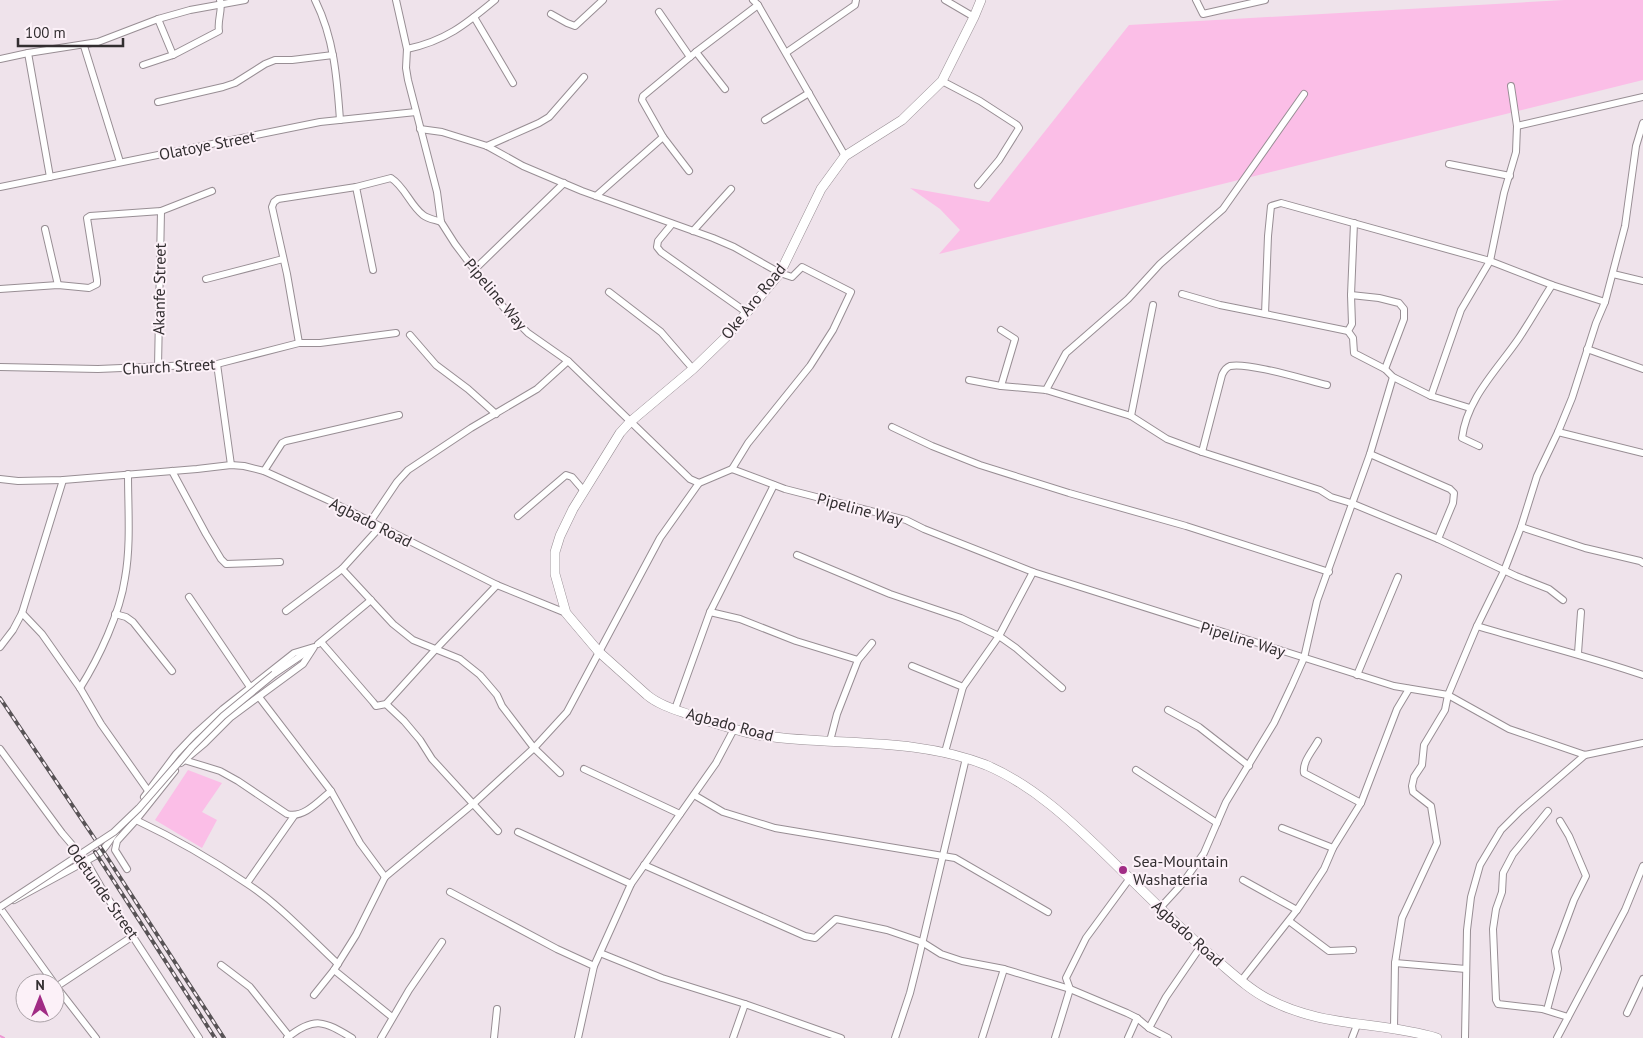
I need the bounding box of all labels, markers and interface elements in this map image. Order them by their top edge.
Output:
scale bar [18,15,122,47]
text: 100 m [25,23,66,42]
street label: Olatoye Street [157,126,257,164]
street label: Akanfe Street [148,242,170,335]
street label: Pipeline Way [460,254,532,334]
street label: Oke Aro Road [716,259,790,343]
street label: Church Street [122,354,217,378]
street label: Pipeline Way [815,488,906,530]
street label: Agbado Road [327,493,415,551]
street label: Pipeline Way [1198,617,1288,662]
street label: Agbado Road [684,703,776,745]
street label: Odetunde Street [63,839,144,943]
place label: Sea-Mountain Washateria [1133,851,1228,889]
marker: Sea-Mountain Washateria [1117,864,1129,876]
street label: Agbado Road [1148,896,1228,970]
north arrow [15,973,65,1023]
text: N [35,976,45,994]

